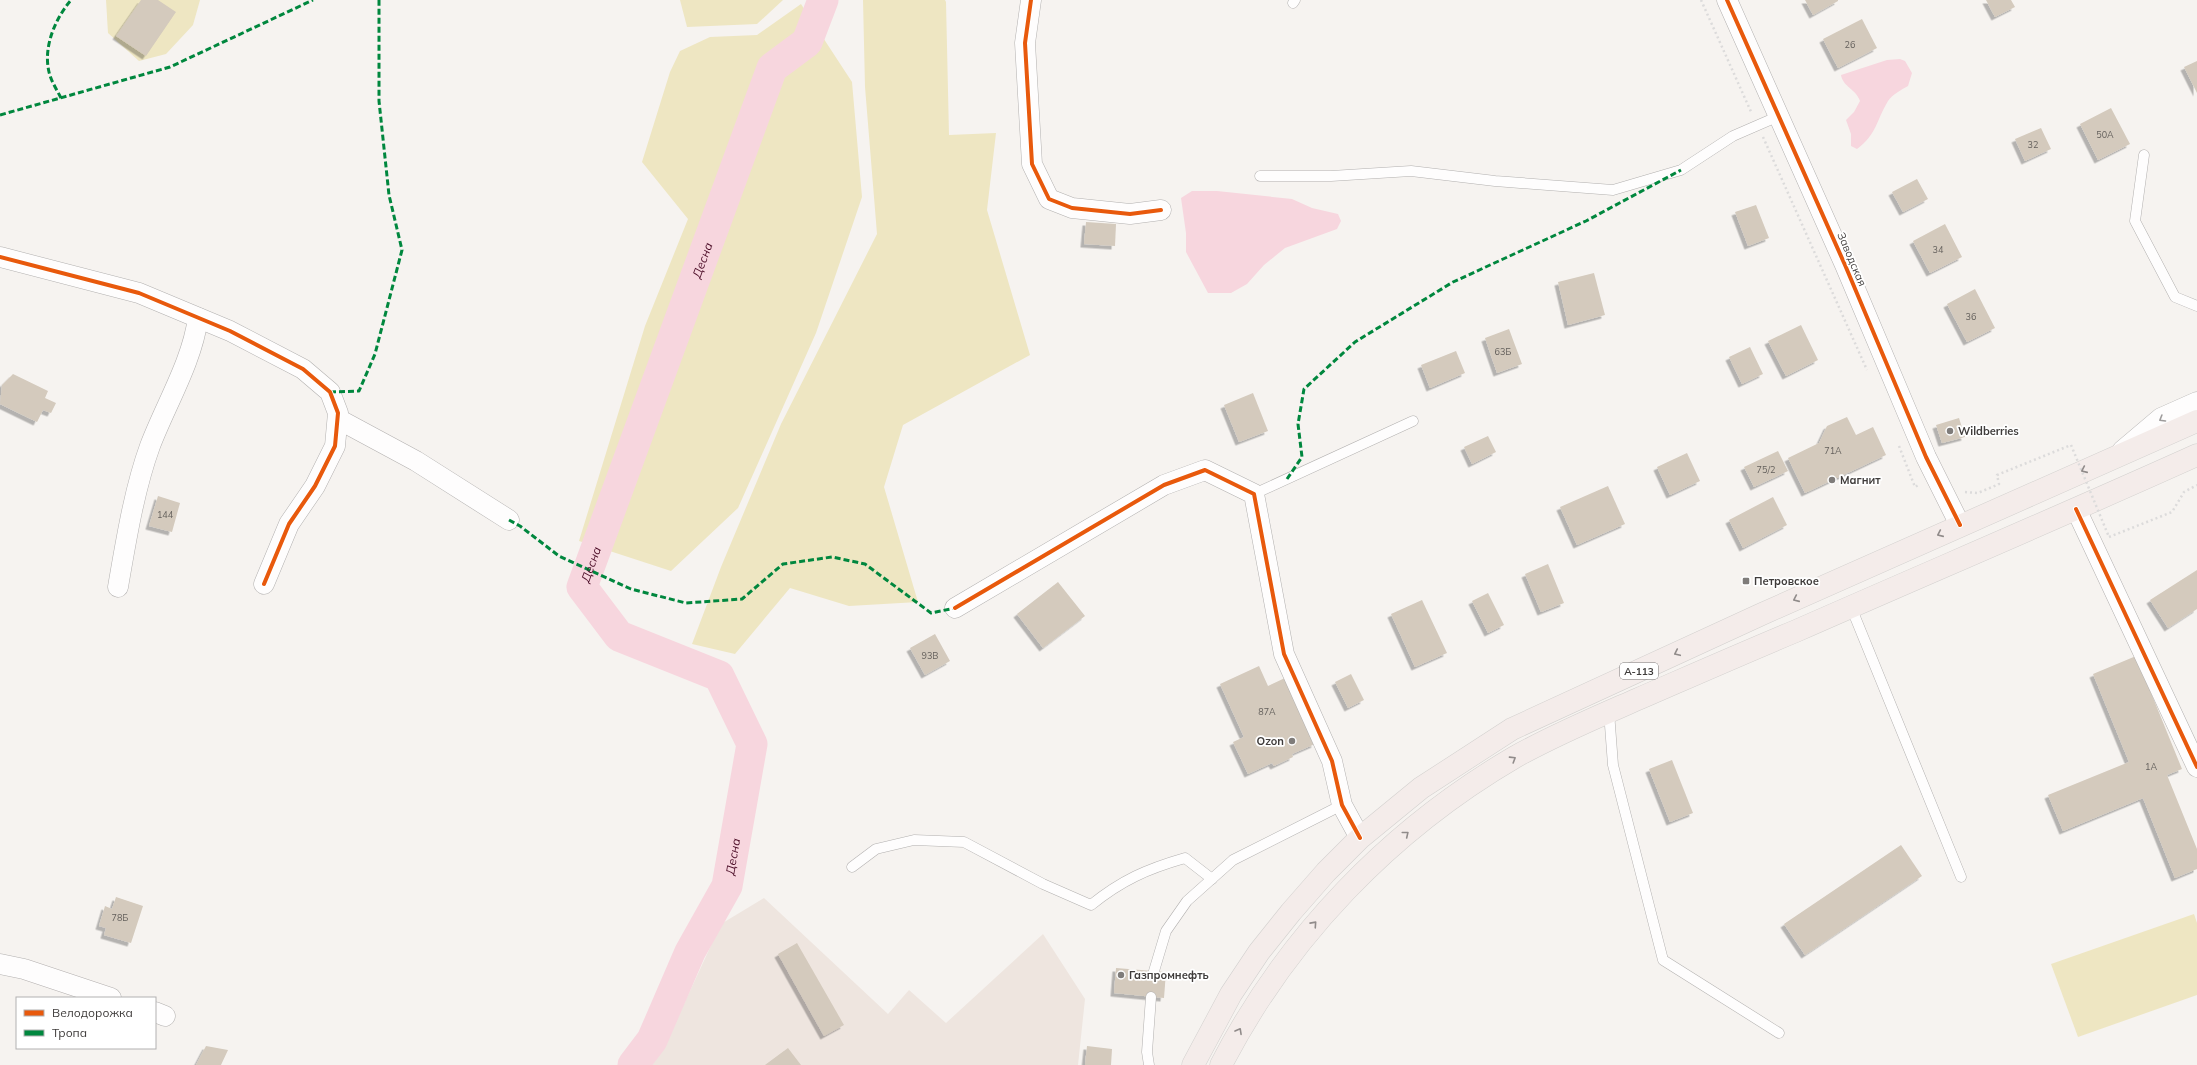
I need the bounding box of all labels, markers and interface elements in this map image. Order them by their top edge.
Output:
house number: 26 [1845,39,1855,50]
house number: 50А [2096,129,2114,140]
house number: 32 [2028,139,2038,150]
street label: Заводская [1834,230,1870,288]
water label: Десна [688,240,715,281]
house number: 34 [1933,244,1944,255]
house number: 36 [1966,311,1976,322]
house number: 63Б [1495,346,1511,357]
one-way arrow [2159,414,2166,421]
place label: Wildberries [1958,424,2019,438]
marker: Wildberries [1945,426,1955,436]
house number: 71А [1824,445,1842,456]
house number: 75/2 [1757,464,1775,475]
one-way arrow [2081,466,2088,474]
place label: Магнит [1840,473,1881,487]
marker: Магнит [1827,475,1837,485]
house number: 144 [157,509,174,520]
one-way arrow [1936,529,1944,537]
water label: Десна [577,544,604,585]
place label: Петровское [1754,574,1819,588]
marker: Петровское [1741,576,1751,586]
one-way arrow [1792,594,1800,602]
one-way arrow [1674,648,1682,656]
house number: 93В [922,650,938,661]
road number: А-113 [1620,663,1658,679]
house number: 87А [1258,706,1276,717]
place label: Ozon [1257,734,1284,748]
marker: Ozon [1287,736,1297,746]
one-way arrow [1509,756,1516,764]
house number: 1А [2145,761,2157,772]
one-way arrow [1402,831,1409,838]
water label: Десна [721,837,743,877]
house number: 78Б [112,912,128,923]
one-way arrow [1309,922,1316,929]
place label: Газпромнефть [1129,968,1209,982]
marker: Газпромнефть [1116,970,1126,980]
legend [16,997,156,1049]
text: Велодорожка [52,1005,133,1020]
text: Тропа [52,1025,87,1040]
one-way arrow [1234,1028,1242,1035]

